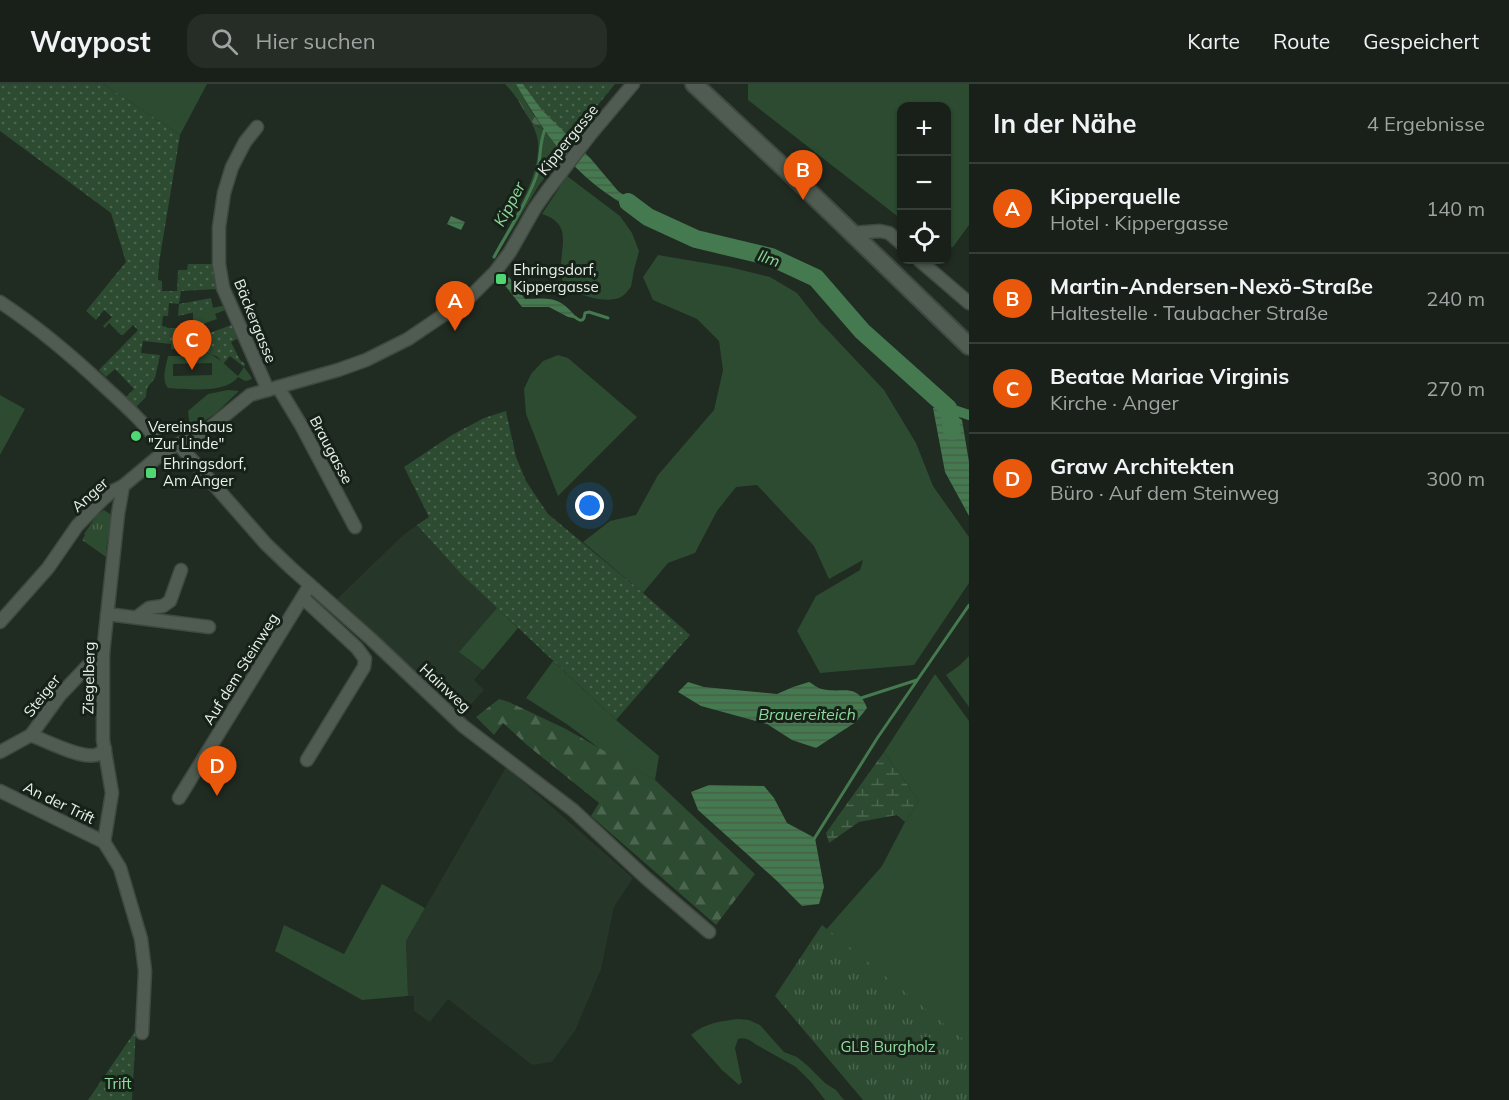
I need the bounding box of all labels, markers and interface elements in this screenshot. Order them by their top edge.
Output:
search box [187,14,607,68]
text: Waypost [30,24,151,59]
icon: search [208,25,241,58]
text: Hier suchen [256,27,376,55]
text: Karte [1187,28,1240,54]
text: Route [1273,28,1330,54]
text: Gespeichert [1363,28,1479,54]
street label: Kippergasse [533,100,602,179]
map controls [897,102,951,264]
button: + [897,102,951,156]
text: In der Nähe [993,107,1137,140]
text: 4 Ergebnisse [1367,111,1485,136]
pin: B [784,150,822,200]
button: − [897,156,951,210]
water label: Kipper [489,177,530,230]
text: Kipperquelle [1050,182,1181,210]
text: A [1005,196,1020,221]
text: 140 m [1426,196,1485,221]
button: locate [897,210,951,264]
text: Hotel · Kippergasse [1050,210,1228,235]
water label: Ilm [755,245,783,271]
place label: Ehringsdorf, Kippergasse [513,260,599,296]
marker: Ehringsdorf, Kippergasse [494,272,508,286]
text: Martin-Andersen-Nexö-Straße [1050,272,1373,300]
street label: Bäckergasse [230,276,281,366]
pin: A [436,282,474,331]
text: B [1006,286,1019,311]
text: 240 m [1426,286,1485,311]
text: Haltestelle · Taubacher Straße [1050,300,1328,325]
pin: C [172,320,212,370]
text: Beatae Mariae Virginis [1050,362,1289,390]
text: C [1006,376,1019,401]
text: 270 m [1426,376,1485,401]
text: Kirche · Anger [1050,390,1179,415]
street label: Braugasse [306,412,357,487]
place label: Vereinshaus "Zur Linde" [148,417,233,453]
marker: Vereinshaus "Zur Linde" [129,429,143,443]
text: Graw Architekten [1050,452,1235,480]
place label: Ehringsdorf, Am Anger [163,454,246,490]
marker: Ehringsdorf, Am Anger [144,466,158,480]
text: D [1005,466,1020,491]
text: 300 m [1426,466,1485,491]
street label: Anger [68,473,112,516]
text: Büro · Auf dem Steinweg [1050,480,1279,505]
your location [575,491,604,520]
street label: Auf dem Steinweg [199,609,283,728]
street label: Ziegelberg [78,641,99,715]
street label: Hainweg [416,659,475,716]
street label: Steiger [19,670,64,721]
water label: Brauereiteich [758,704,856,724]
pin: D [198,746,236,796]
street label: An der Trift [20,777,98,828]
park label: GLB Burgholz [840,1037,936,1056]
park label: Trift [105,1074,131,1093]

